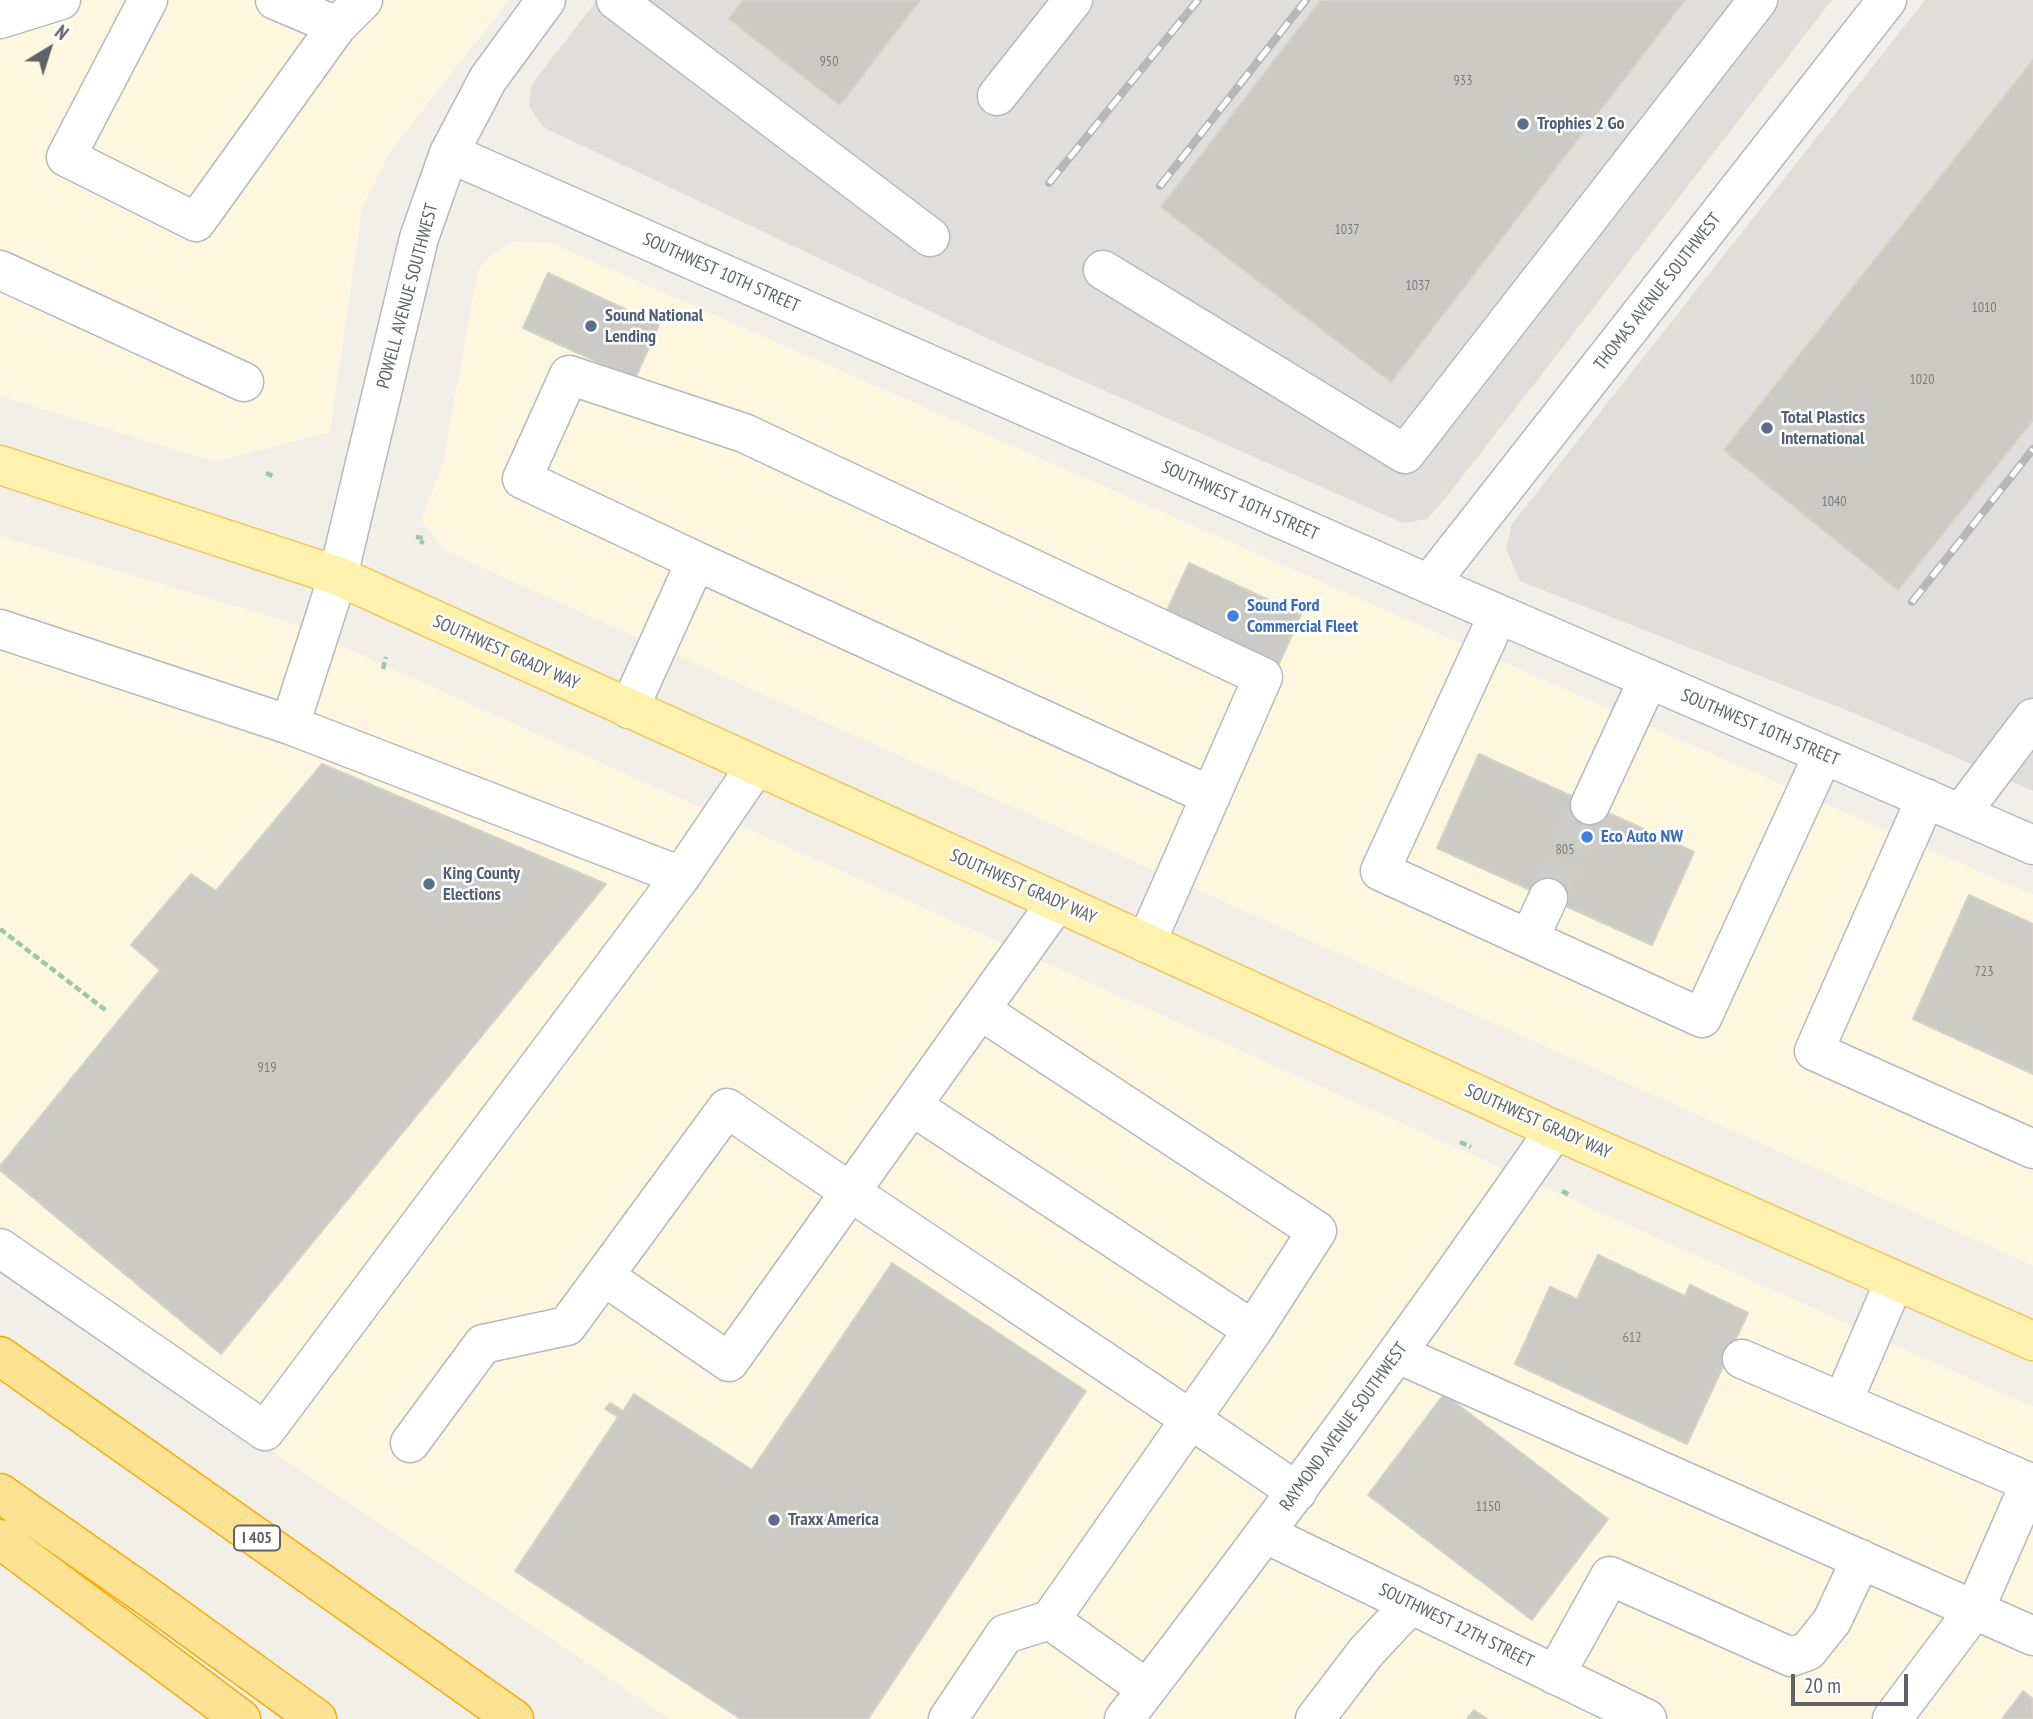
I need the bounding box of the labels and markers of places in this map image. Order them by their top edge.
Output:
place label: Trophies 2 Go [1537,113,1624,135]
marker: Trophies 2 Go [1515,116,1531,132]
place label: Sound National Lending [605,305,703,348]
marker: Sound National Lending [583,318,599,334]
place label: Total Plastics International [1781,407,1865,450]
marker: Total Plastics International [1759,420,1775,436]
place label: Sound Ford Commercial Fleet [1247,595,1358,638]
marker: Sound Ford Commercial Fleet [1225,608,1241,624]
place label: Eco Auto NW [1601,826,1683,848]
marker: Eco Auto NW [1579,829,1595,845]
place label: King County Elections [443,863,520,906]
marker: King County Elections [421,876,437,892]
place label: Traxx America [788,1509,879,1531]
marker: Traxx America [766,1512,782,1528]

